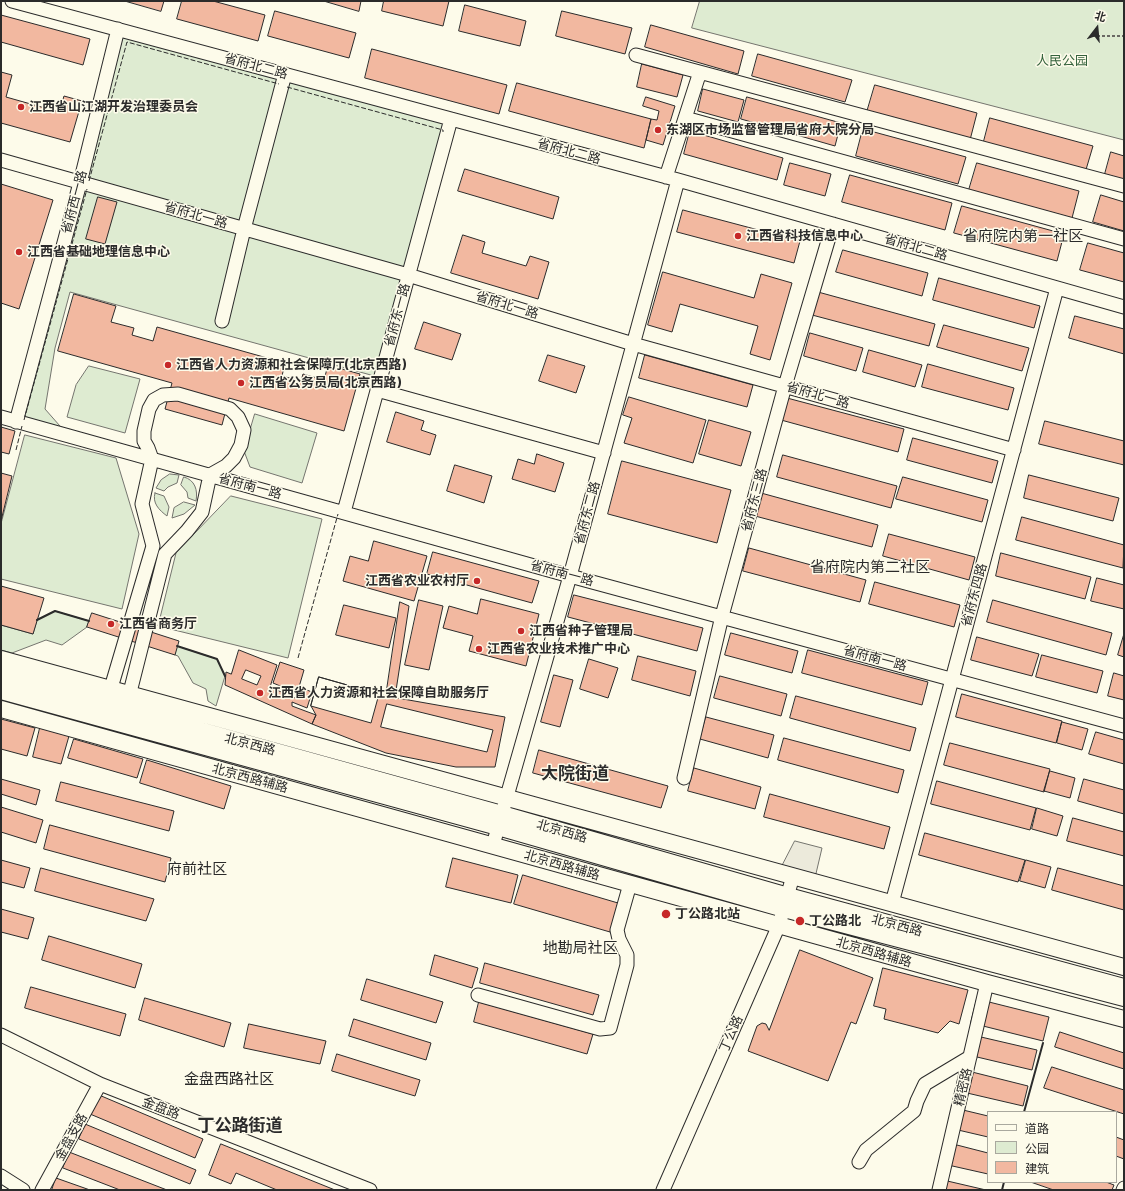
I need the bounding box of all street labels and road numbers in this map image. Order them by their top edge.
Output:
street label: 省府北二路 [223,50,289,82]
street label: 省府北二路 [536,135,602,167]
street label: 省府西一路 [58,169,90,235]
street label: 省府北一路 [163,199,229,231]
street label: 省府北二路 [883,231,949,263]
street label: 省府东一路 [381,282,413,348]
street label: 省府北一路 [474,288,540,322]
street label: 省府北一路 [785,379,851,411]
street label: 省府东三路 [738,467,770,533]
street label: 省府南一路 [217,470,283,502]
street label: 省府东二路 [571,480,603,546]
street label: 省府南一路 [529,557,595,589]
street label: 省府东四路 [958,562,990,628]
street label: 省府南一路 [842,642,908,674]
street label: 北京西路 [223,730,277,758]
street label: 北京西路辅路 [210,760,290,796]
street label: 北京西路 [535,816,589,846]
street label: 北京西路辅路 [522,847,602,883]
street label: 北京西路 [870,911,924,939]
street label: 北京西路辅路 [834,934,914,970]
street label: 丁公路 [716,1013,746,1055]
street label: 精密路 [951,1066,975,1108]
street label: 金盘路 [140,1094,182,1122]
street label: 金盘支路 [52,1110,90,1164]

